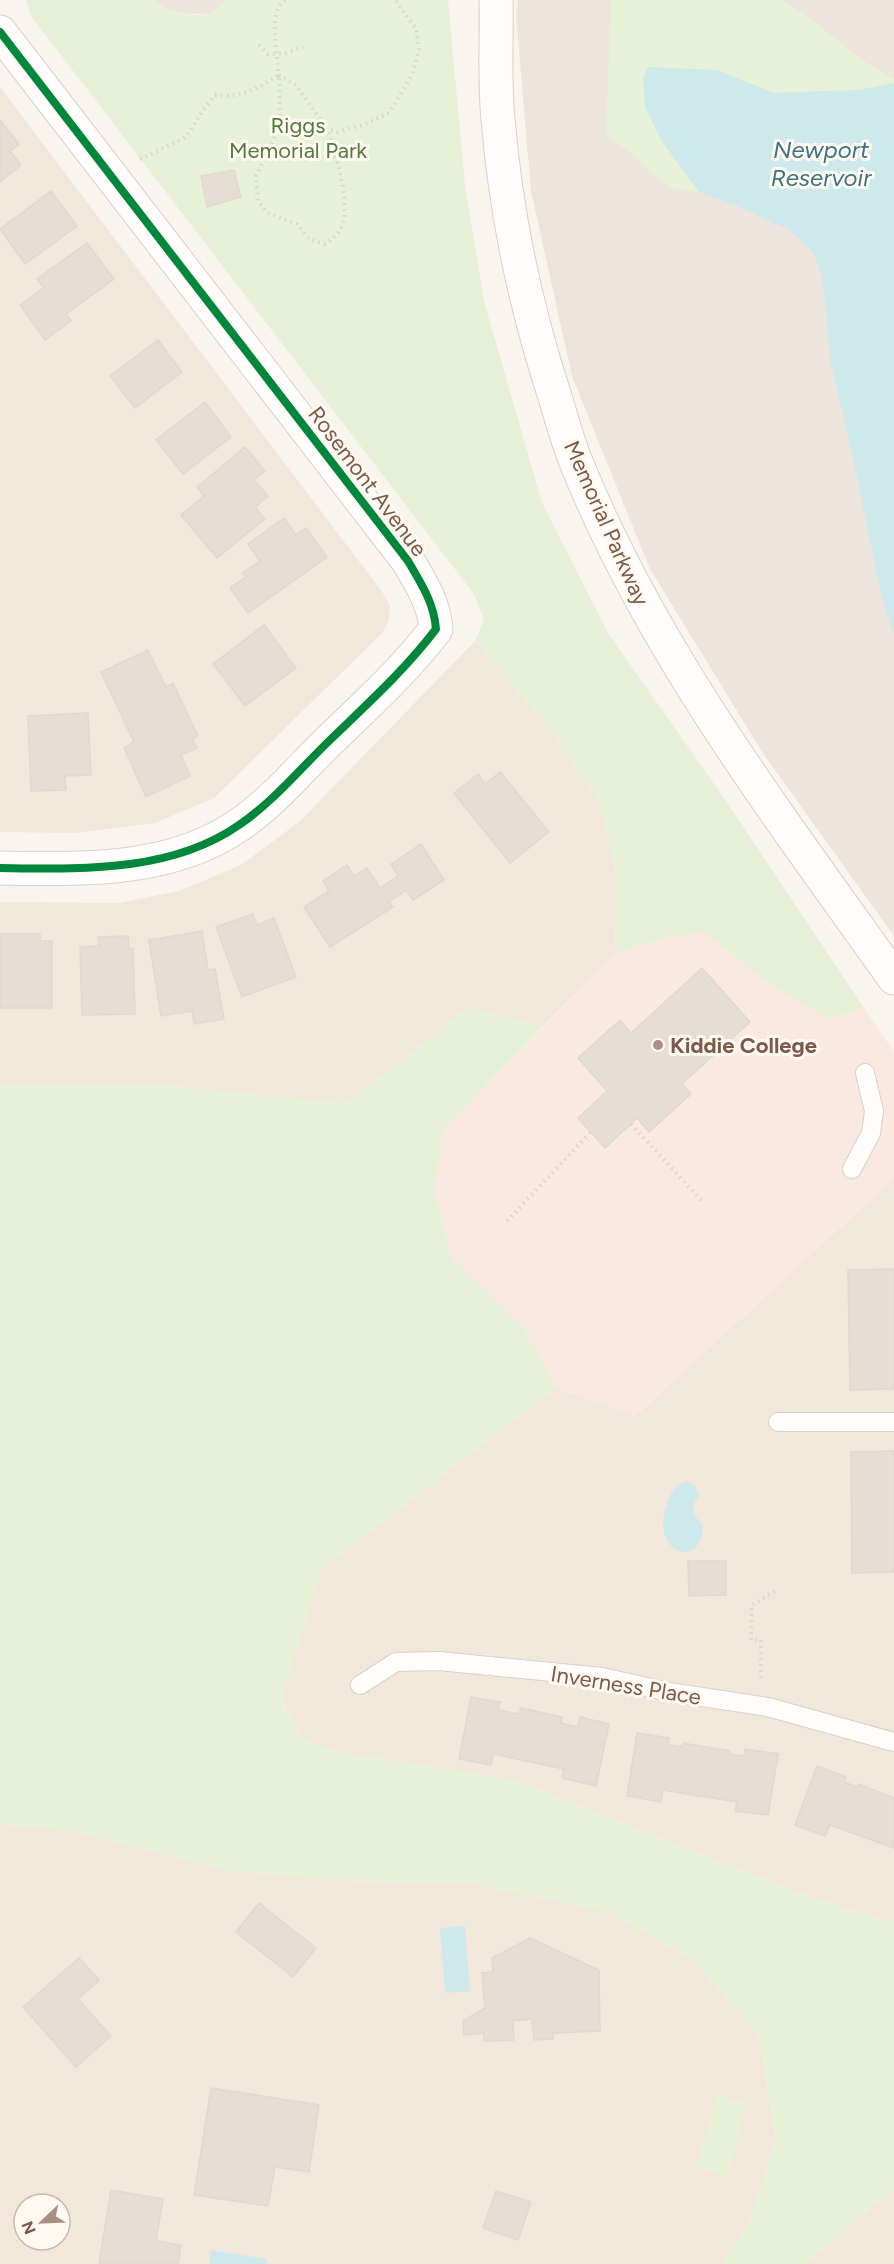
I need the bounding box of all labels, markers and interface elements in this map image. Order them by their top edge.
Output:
park label: Riggs Memorial Park [229,112,367,164]
water label: Newport Reservoir [771,135,872,192]
street label: Rosemont Avenue [302,401,433,562]
street label: Memorial Parkway [558,437,655,610]
place label: Kiddie College [670,1032,817,1059]
marker: Kiddie College [651,1038,665,1052]
street label: Inverness Place [549,1660,703,1711]
north arrow [12,2192,72,2252]
text: N [17,2218,40,2237]

